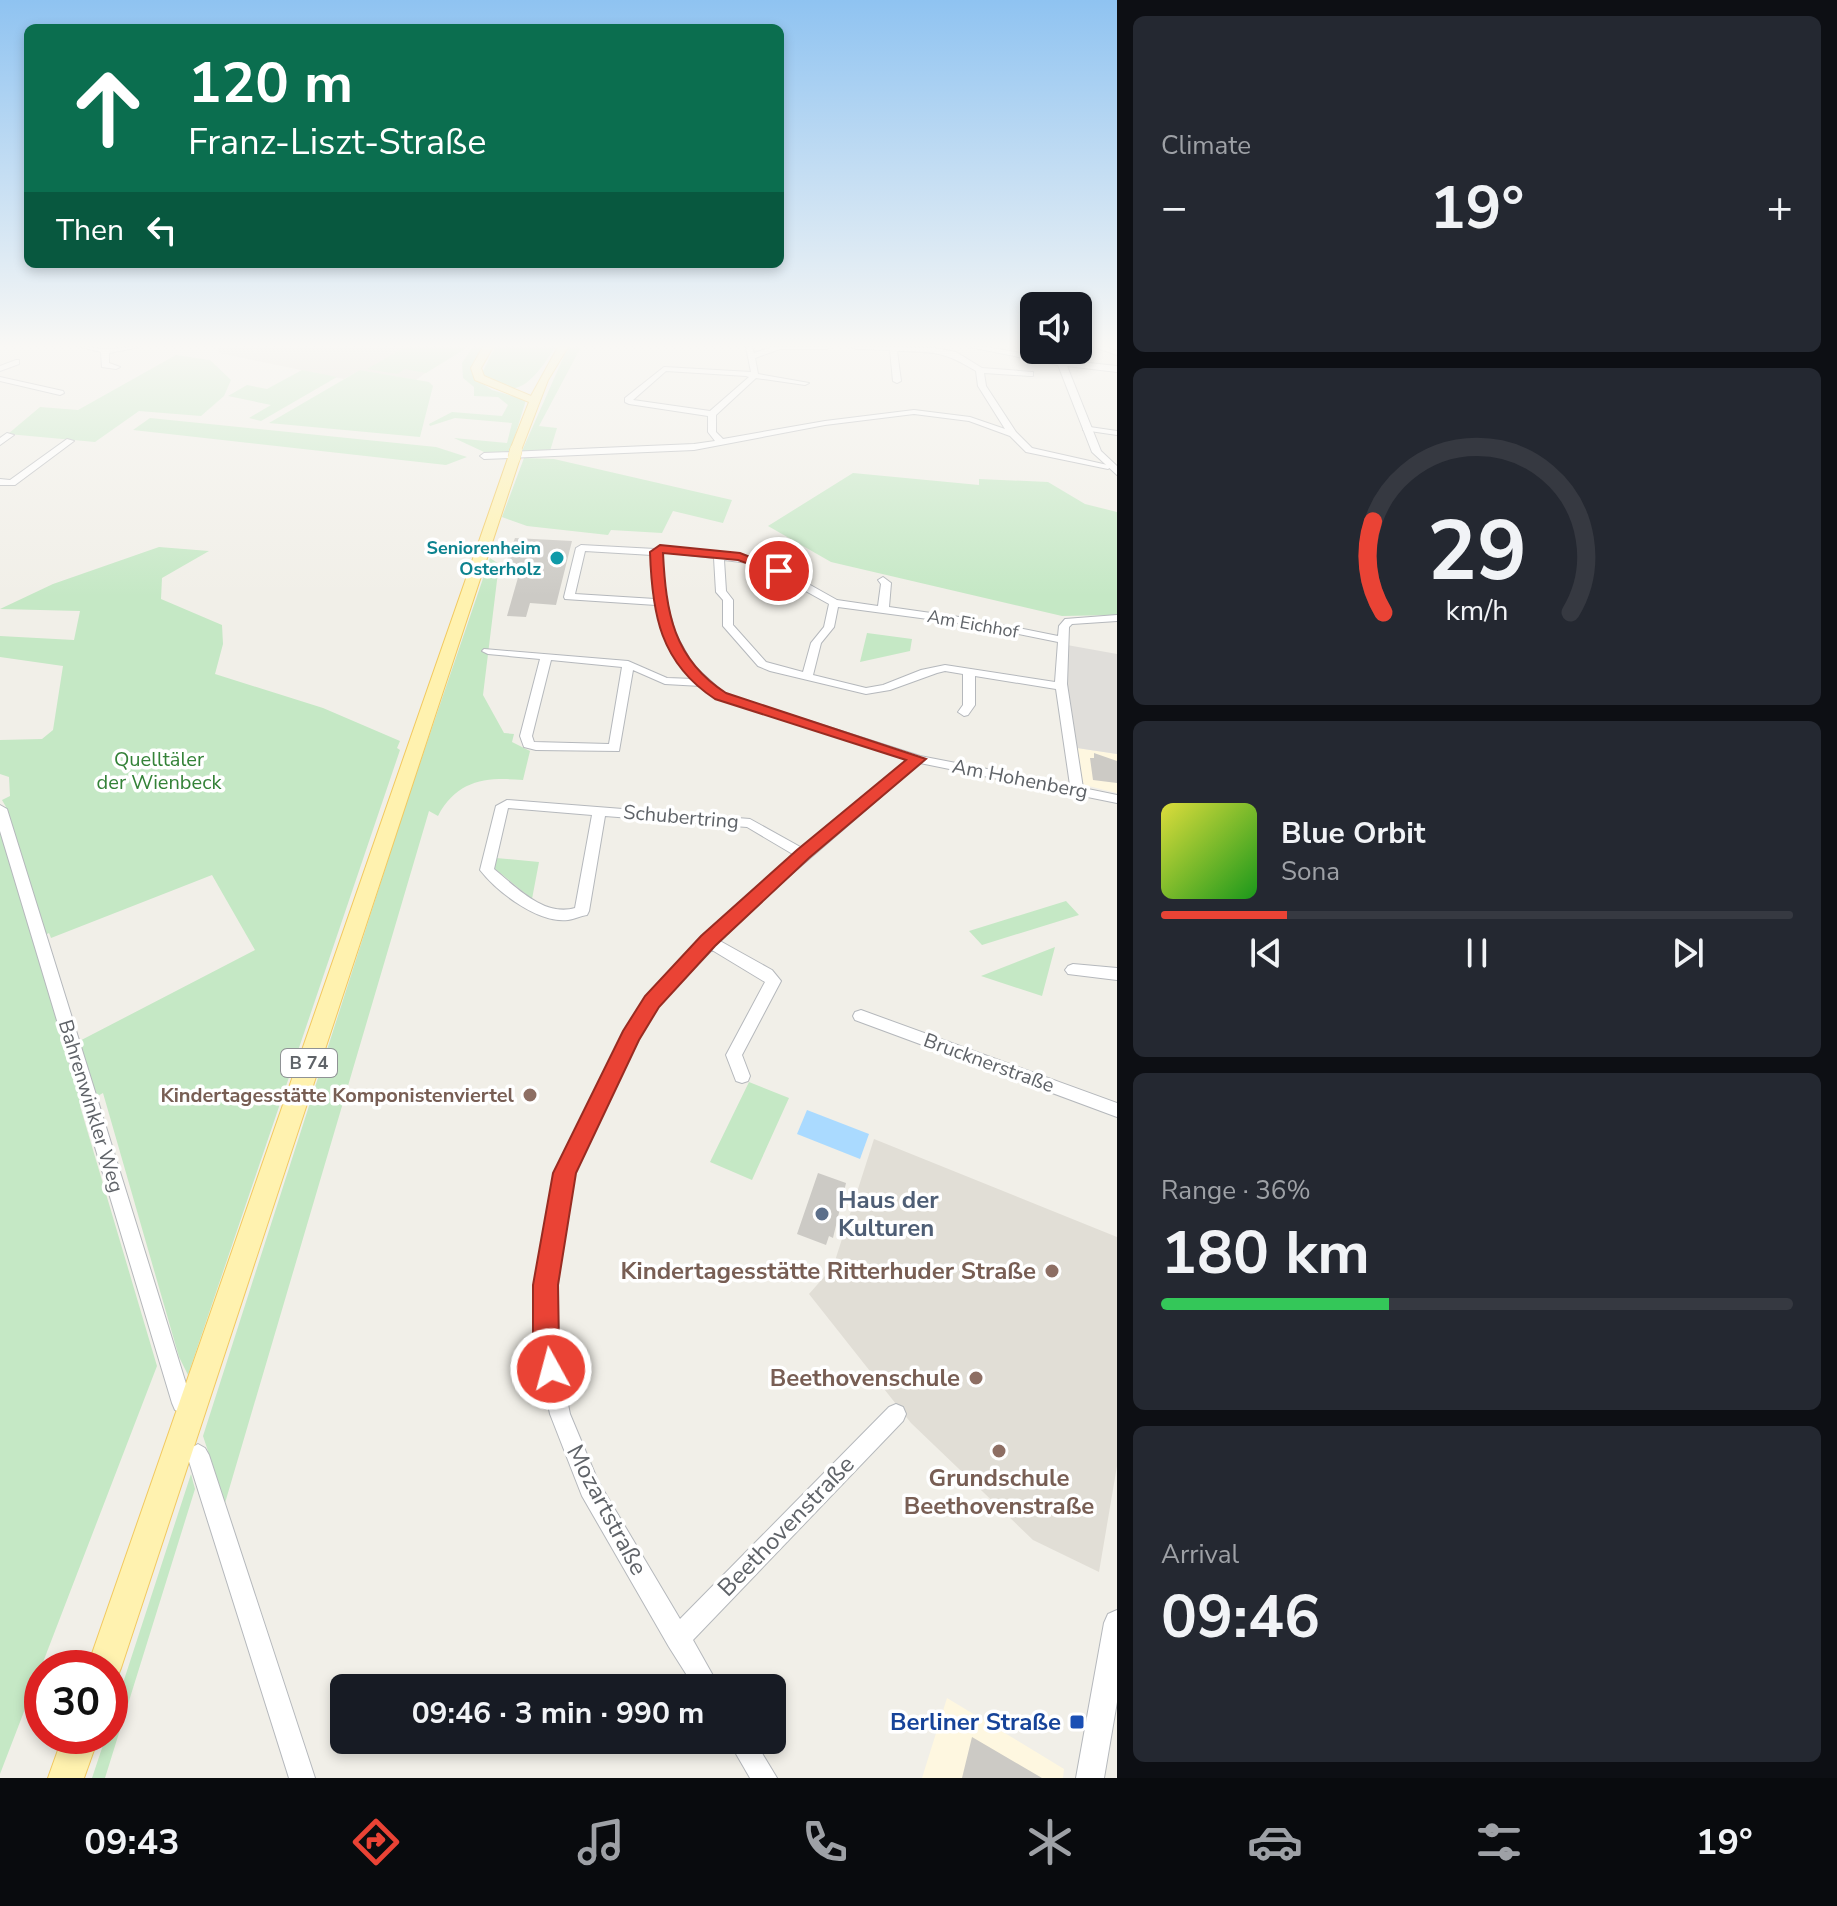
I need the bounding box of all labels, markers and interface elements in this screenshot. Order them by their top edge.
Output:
text: 120 m [188,45,353,122]
icon: ahead [56,56,160,160]
text: Franz-Liszt-Straße [188,118,486,167]
text: Climate [1161,128,1251,163]
text: 19° [1430,167,1524,249]
text: − [1161,178,1187,238]
text: + [1767,178,1793,238]
icon: left [140,208,184,252]
text: Then [56,210,124,251]
map controls [1020,292,1092,364]
button: sound [1020,292,1092,364]
text: 29 [1427,494,1527,607]
place label: Seniorenheim Osterholz [427,536,541,581]
pin [745,537,813,605]
marker: Seniorenheim Osterholz [548,549,566,567]
icon: arrive [757,549,801,593]
text: km/h [1446,591,1508,630]
street label: Am Eichhof [925,604,1022,644]
park label: Quelltäler der Wienbeck [97,746,222,796]
street label: Am Hohenberg [950,753,1090,805]
street label: Schubertring [622,798,740,836]
text: Blue Orbit [1281,813,1425,854]
text: Sona [1281,854,1340,889]
icon: previous [1244,931,1288,975]
icon: pause [1455,931,1499,975]
icon: next [1666,931,1710,975]
street label: Bahrenwinkler Weg [52,1016,130,1196]
street label: Brucknerstraße [920,1027,1058,1099]
road number: B 74 [281,1049,337,1077]
place label: Kindertagesstätte Komponistenviertel [160,1082,515,1109]
marker: Kindertagesstätte Komponistenviertel [521,1086,539,1104]
text: Range · 36% [1161,1173,1311,1208]
place label: Haus der Kulturen [838,1184,939,1244]
marker: Haus der Kulturen [813,1205,831,1223]
text: 180 km [1161,1212,1370,1294]
place label: Kindertagesstätte Ritterhuder Straße [621,1255,1036,1287]
marker: Kindertagesstätte Ritterhuder Straße [1043,1262,1061,1280]
position arrow [509,1327,593,1411]
place label: Beethovenschule [770,1362,960,1394]
marker: Beethovenschule [967,1369,985,1387]
street label: Mozartstraße [559,1439,655,1581]
marker: Grundschule Beethovenstraße [990,1442,1008,1460]
street label: Beethovenstraße [711,1449,861,1603]
place label: Grundschule Beethovenstraße [904,1462,1094,1522]
text: Arrival [1161,1537,1239,1572]
text: 09:46 [1161,1576,1320,1658]
speed limit sign: 30 [24,1650,128,1754]
text: 09:46 · 3 min · 990 m [412,1693,704,1734]
place label: Berliner Straße [890,1706,1061,1738]
marker: Berliner Straße [1068,1713,1086,1731]
icon: directions [348,1814,404,1870]
icon: music [573,1814,629,1870]
icon: phone [797,1814,853,1870]
icon: climate [1022,1814,1078,1870]
icon: car [1247,1814,1303,1870]
icon: filters [1471,1814,1527,1870]
text: 09:43 [84,1818,180,1867]
text: 19° [1696,1818,1753,1867]

